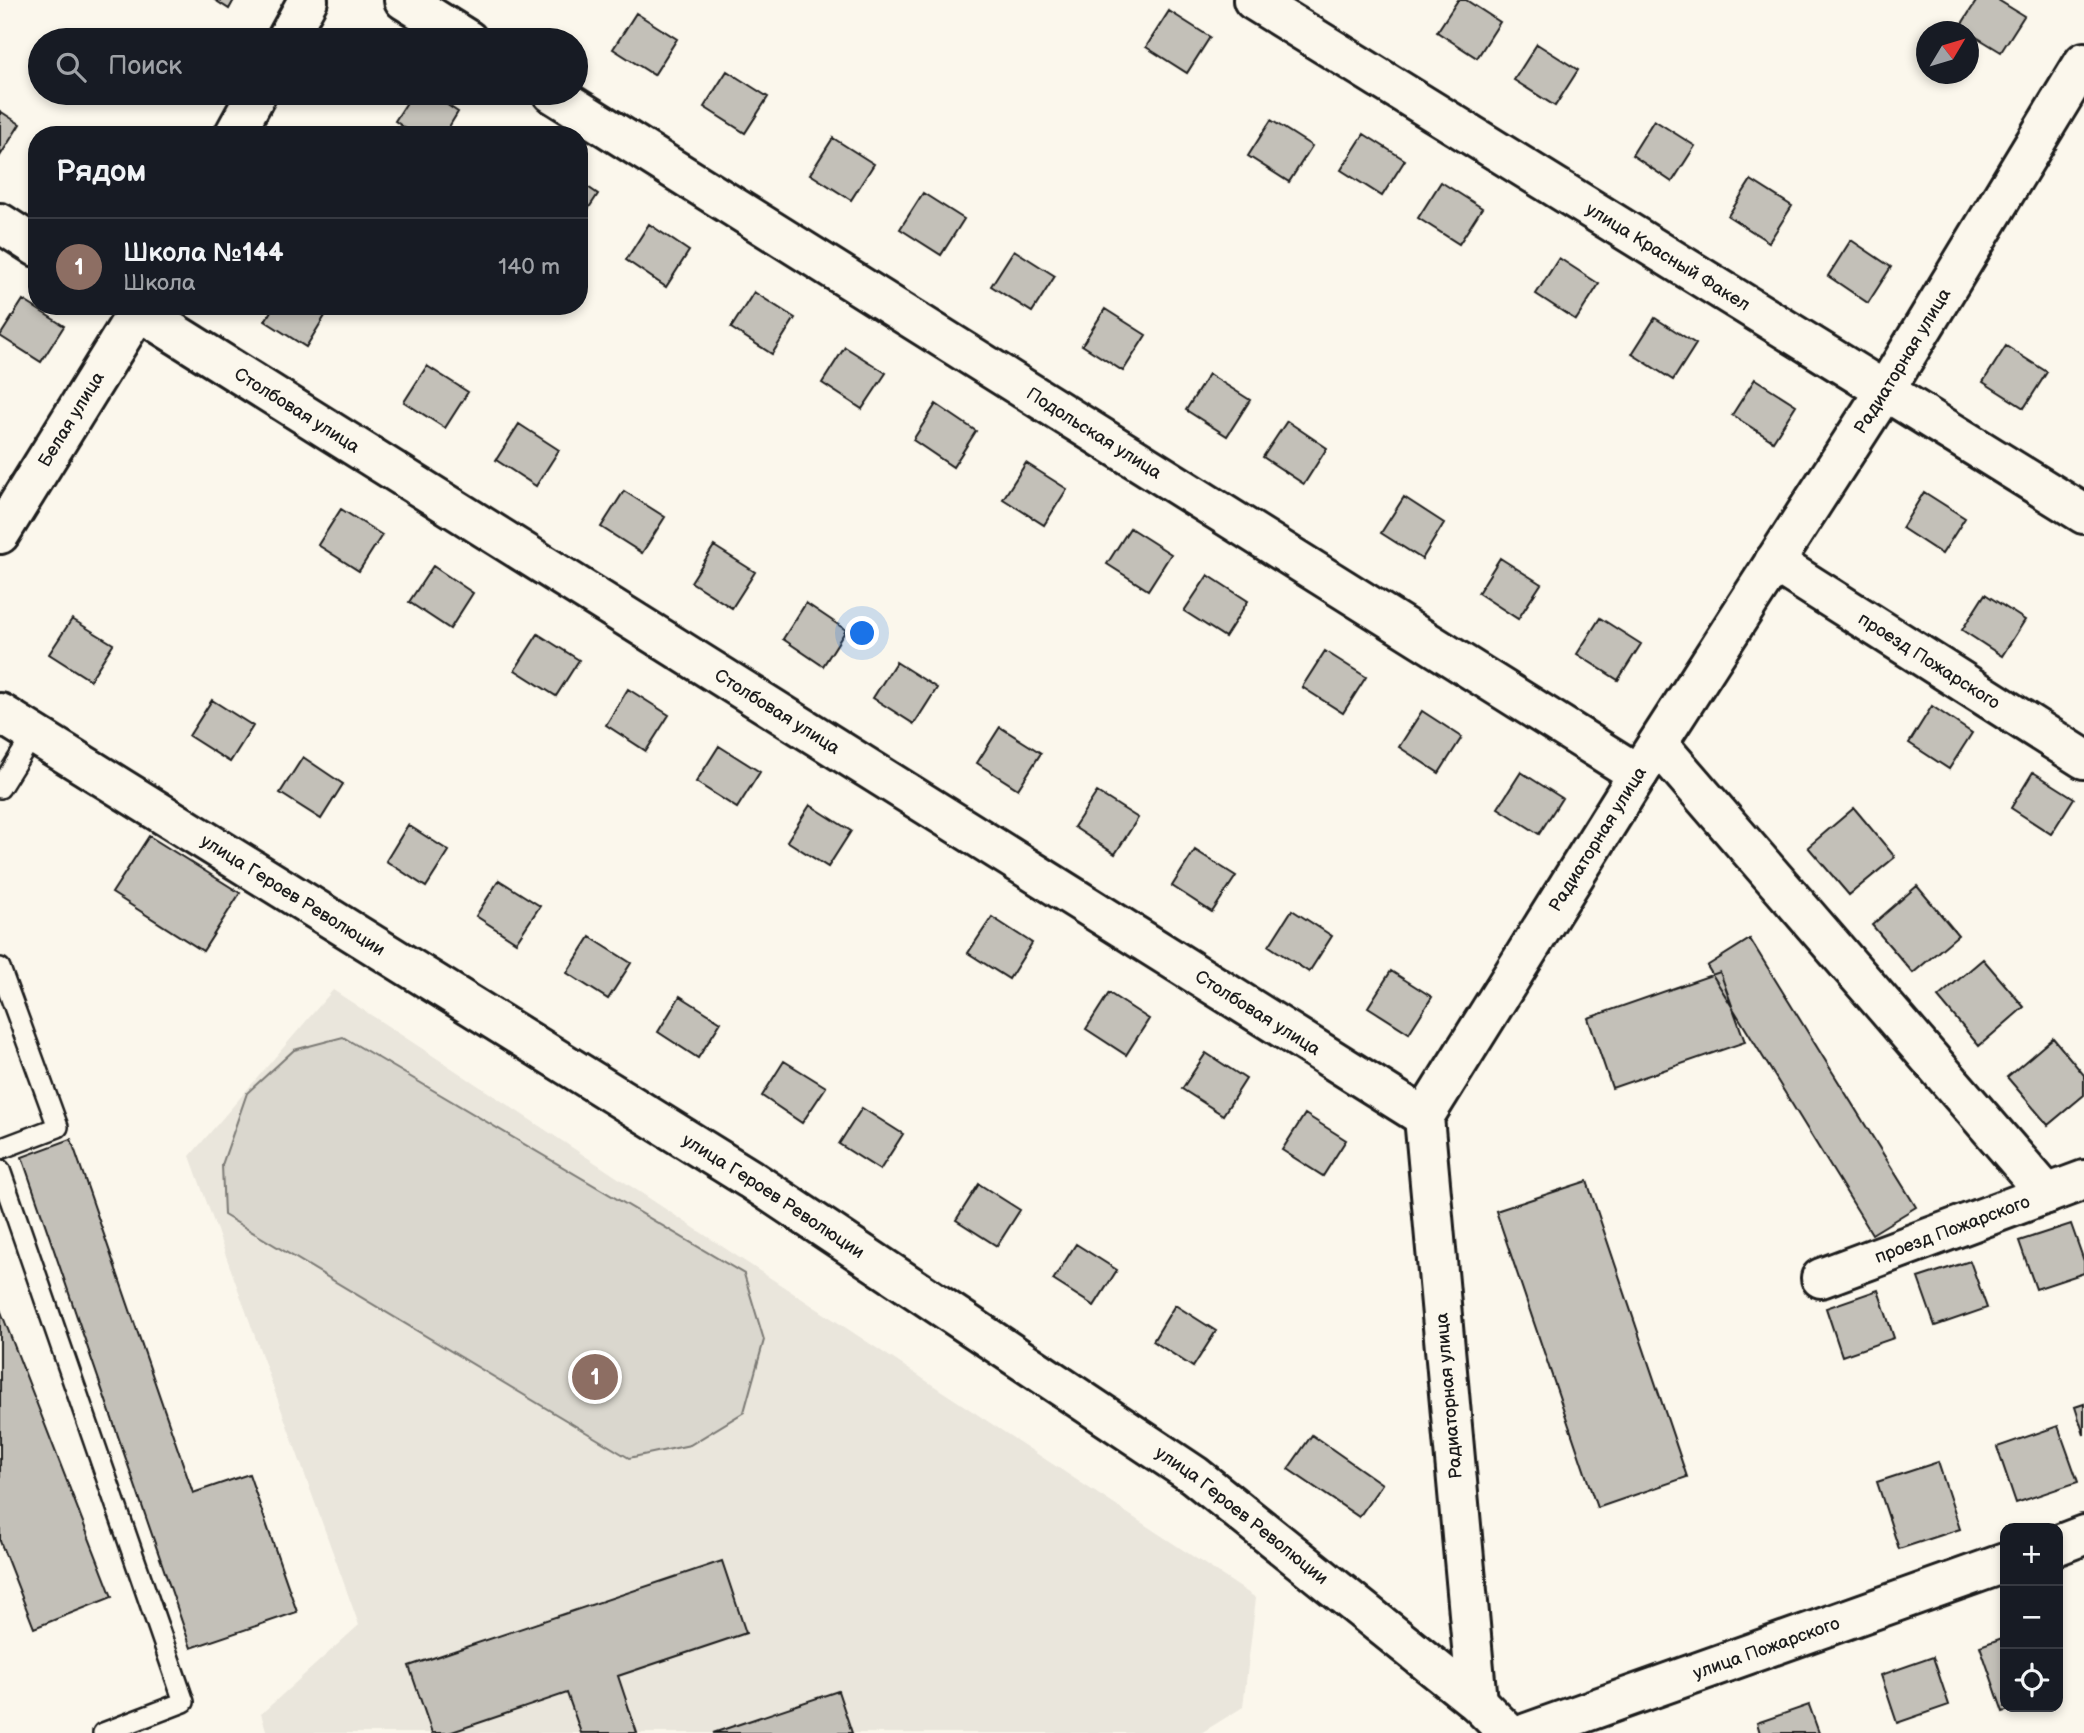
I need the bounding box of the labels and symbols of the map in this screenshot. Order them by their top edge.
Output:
north arrow [1916,21,1979,84]
street label: улица Красный Факел [1582,198,1754,315]
street label: Радиаторная улица [1849,284,1955,438]
street label: Столбовая улица [231,363,364,457]
street label: Белая улица [34,367,109,471]
street label: Подольская улица [1023,383,1166,483]
street label: проезд Пожарского [1855,608,2004,713]
your location [845,616,879,650]
street label: Столбовая улица [711,664,844,759]
street label: Радиаторная улица [1544,762,1651,915]
street label: улица Героев Революции [197,830,389,960]
street label: Столбовая улица [1191,966,1324,1060]
street label: улица Героев Революции [679,1129,869,1263]
street label: проезд Пожарского [1872,1191,2033,1268]
street label: Радиаторная улица [1431,1312,1467,1480]
pin: 1 [572,1351,618,1403]
street label: улица Героев Революции [1151,1442,1332,1589]
street label: улица Пожарского [1690,1612,1842,1684]

